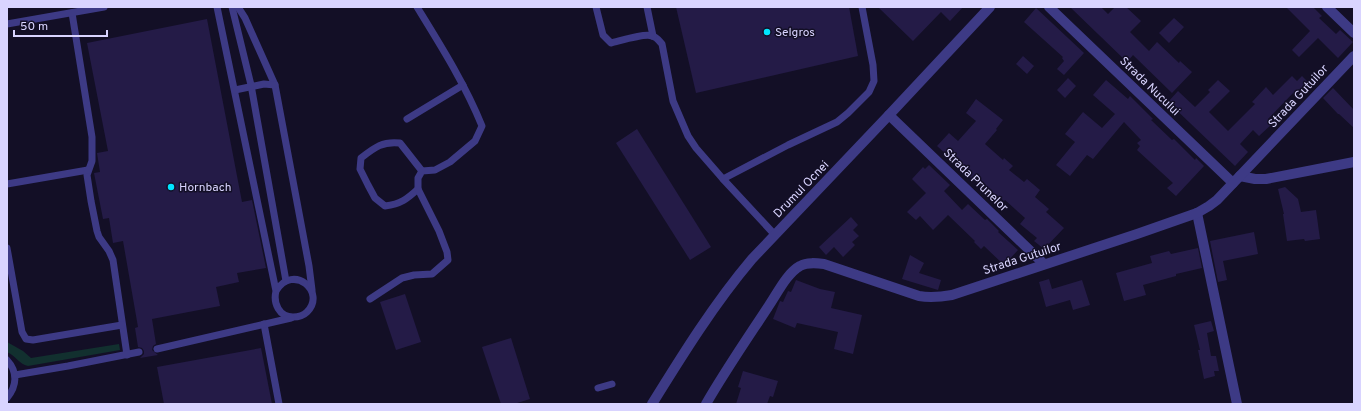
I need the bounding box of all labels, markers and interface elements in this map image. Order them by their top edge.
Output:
scale bar [14,12,107,38]
text: 50 m [20,19,48,35]
place label: Selgros [775,25,815,41]
marker: Selgros [762,27,772,37]
street label: Strada Nucului [1115,54,1183,120]
street label: Strada Gutuilor [1265,61,1333,132]
street label: Strada Prunelor [939,146,1012,216]
street label: Drumul Ocnei [770,158,833,222]
place label: Hornbach [179,180,232,196]
marker: Hornbach [166,182,176,192]
street label: Strada Gutuilor [981,239,1064,279]

